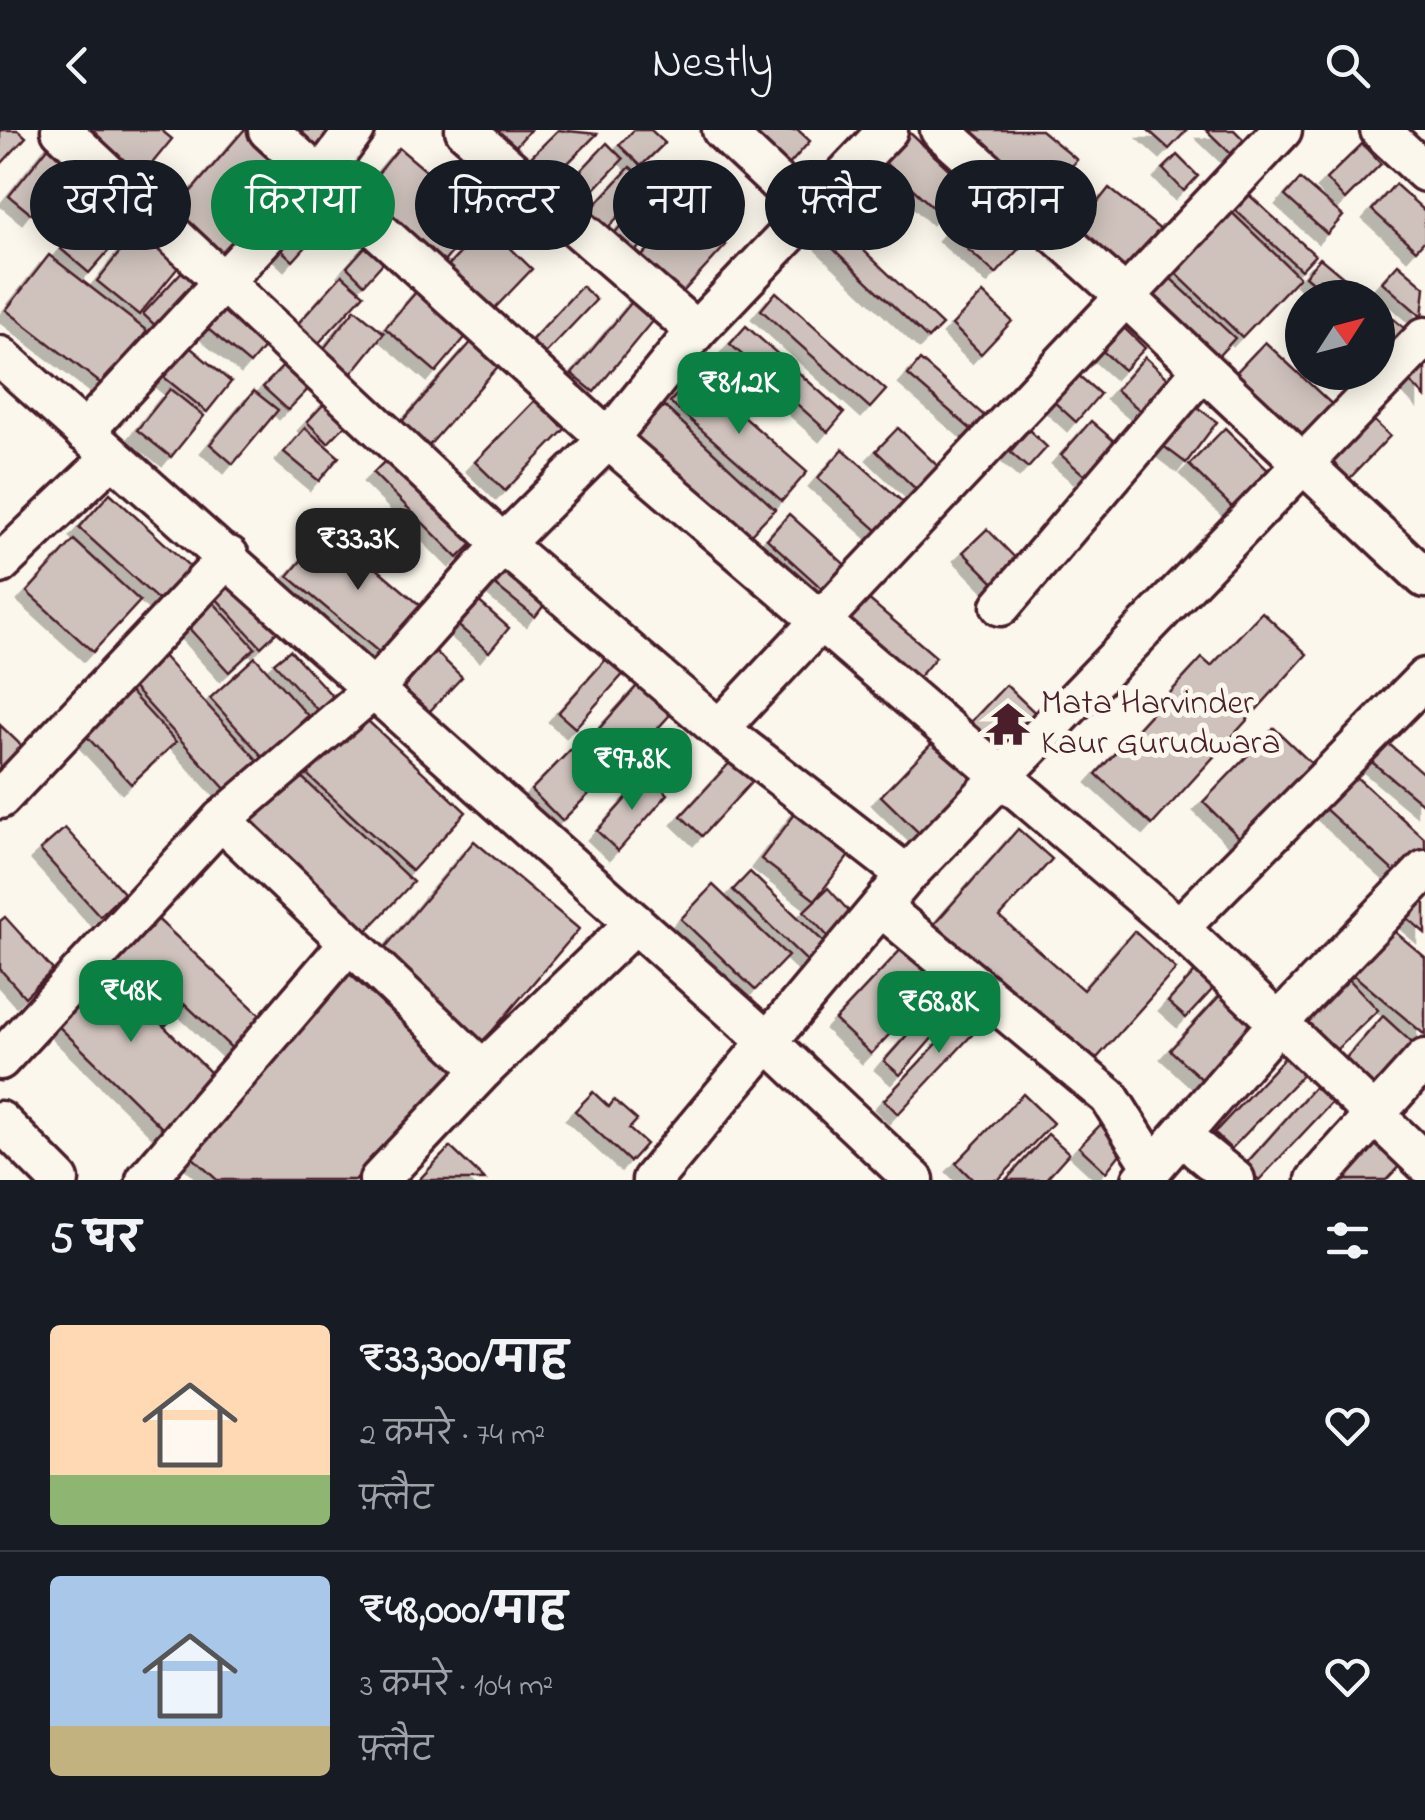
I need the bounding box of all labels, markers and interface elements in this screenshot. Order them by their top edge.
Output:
text: Nestly [652,32,773,98]
icon: back [50,38,105,93]
icon: search [1320,38,1375,93]
chip: खरीदें [30,160,191,250]
chip: किराया [211,160,395,250]
chip: फ़िल्टर [415,160,593,250]
chip: नया [613,160,745,250]
chip: फ़्लैट [765,160,915,250]
chip: मकान [935,160,1097,250]
north arrow [1285,280,1395,390]
map controls [1285,280,1395,390]
pin: ₹81.2K [658,352,820,437]
text: ₹81.2K [699,361,779,408]
pin: ₹33.3K [277,508,439,593]
text: ₹33.3K [318,517,398,564]
place label: Mata Harvinder Kaur Gurudwara [1041,679,1280,770]
temple icon: Mata Harvinder Kaur Gurudwara [984,700,1032,748]
pin: ₹97.8K [551,728,713,813]
text: ₹97.8K [594,737,670,784]
pin: ₹48K [72,960,190,1045]
text: ₹48K [101,969,161,1016]
pin: ₹68.8K [858,971,1020,1056]
text: ₹68.8K [899,980,979,1027]
text: 5 घर [50,1210,140,1271]
icon: filters [1320,1213,1375,1268]
text: ₹33,300/माह [360,1330,568,1391]
icon: home [130,1365,250,1485]
icon: heart [1320,1398,1375,1453]
text: 2 कमरे · 74 m² [360,1413,545,1460]
text: फ़्लैट [360,1478,433,1525]
text: ₹48,000/माह [360,1581,567,1642]
icon: home [130,1616,250,1736]
icon: heart [1320,1649,1375,1704]
text: 3 कमरे · 104 m² [360,1664,553,1711]
text: फ़्लैट [360,1729,433,1776]

